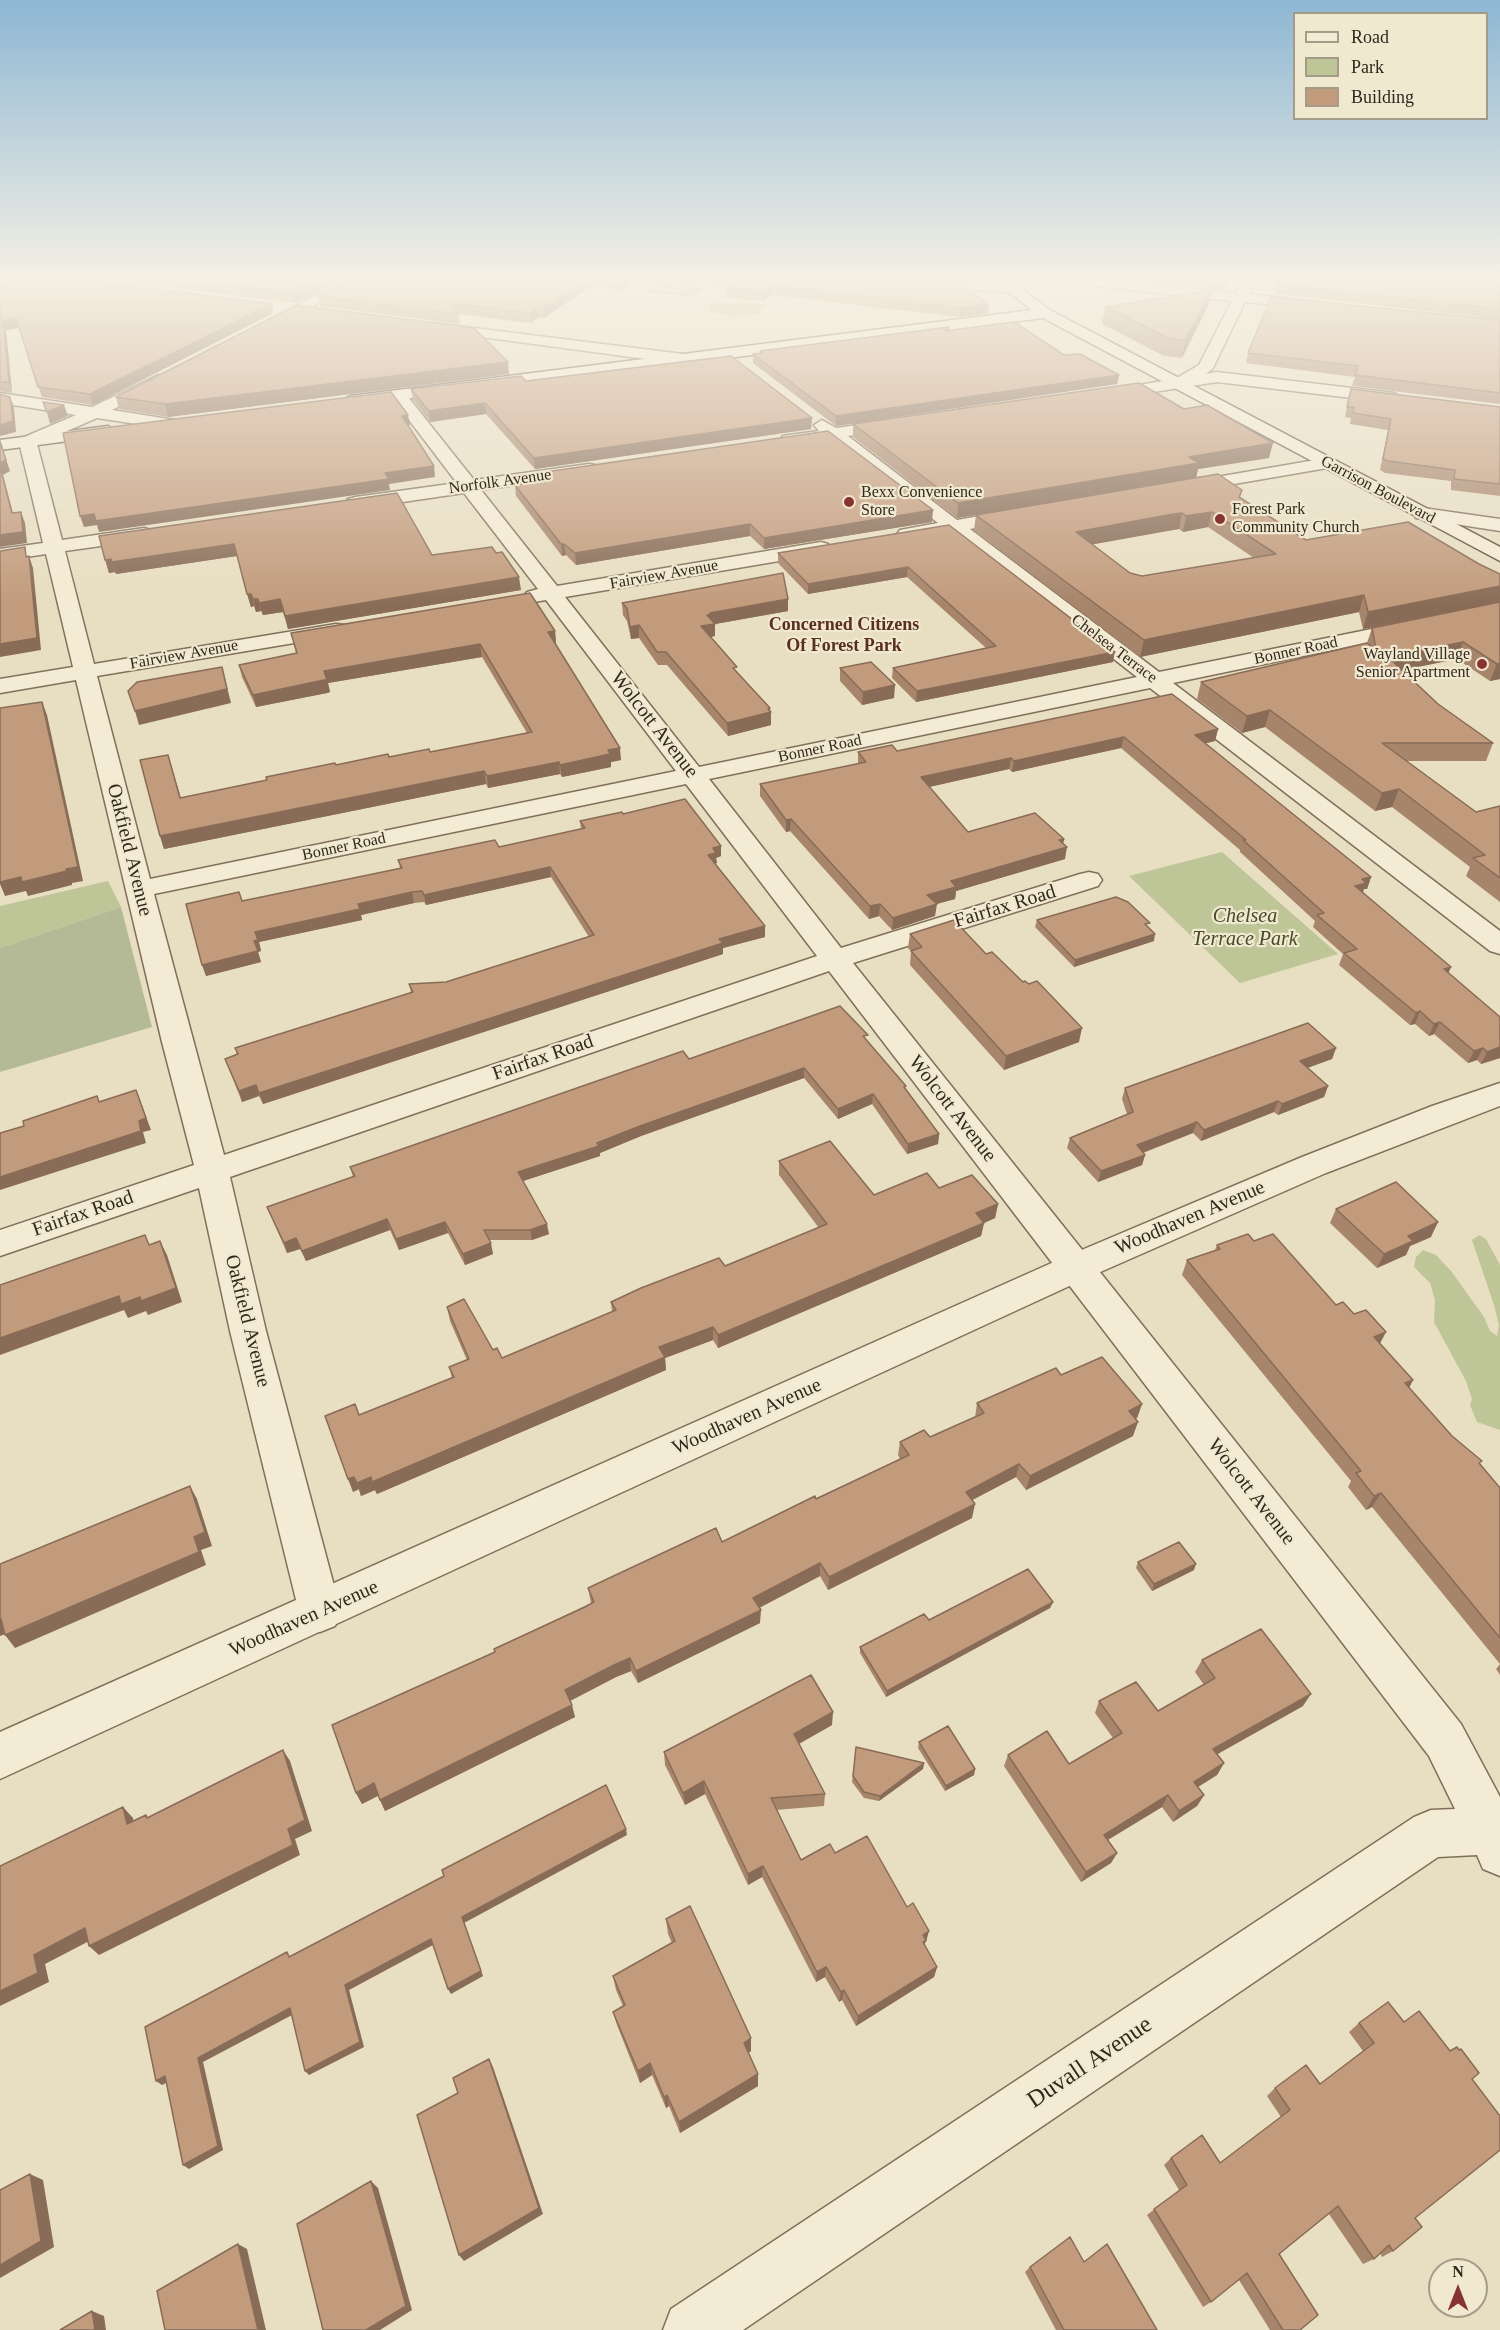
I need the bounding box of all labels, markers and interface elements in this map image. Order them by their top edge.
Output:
legend [1293,12,1488,120]
text: Road [1351,27,1389,47]
text: Park [1351,57,1384,77]
text: Building [1351,87,1414,107]
street label: Garrison Boulevard [1318,452,1438,528]
street label: Norfolk Avenue [448,465,552,499]
place label: Bexx Convenience Store [861,483,982,521]
marker: Bexx Convenience Store [842,495,856,509]
place label: Forest Park Community Church [1232,500,1360,538]
marker: Forest Park Community Church [1213,512,1227,526]
street label: Fairview Avenue [608,556,720,594]
street label: Chelsea Terrace [1067,611,1161,687]
district label: Concerned Citizens Of Forest Park [769,614,919,656]
street label: Bonner Road [1252,633,1340,669]
street label: Fairview Avenue [128,636,240,674]
place label: Wayland Village Senior Apartment [1356,645,1470,683]
marker: Wayland Village Senior Apartment [1475,657,1489,671]
street label: Wolcott Avenue [605,667,703,783]
street label: Bonner Road [776,731,864,767]
street label: Oakfield Avenue [101,781,157,919]
street label: Bonner Road [300,829,388,865]
street label: Fairfax Road [951,880,1059,934]
park label: Chelsea Terrace Park [1192,905,1298,952]
street label: Fairfax Road [489,1030,597,1086]
street label: Wolcott Avenue [903,1051,1001,1167]
street label: Woodhaven Avenue [1111,1176,1269,1260]
street label: Fairfax Road [29,1186,137,1242]
street label: Oakfield Avenue [219,1252,275,1390]
street label: Woodhaven Avenue [669,1373,825,1461]
street label: Wolcott Avenue [1202,1434,1300,1550]
street label: Woodhaven Avenue [226,1575,382,1663]
street label: Duvall Avenue [1022,2011,1158,2115]
north arrow [1428,2258,1488,2318]
text: N [1452,2263,1464,2280]

